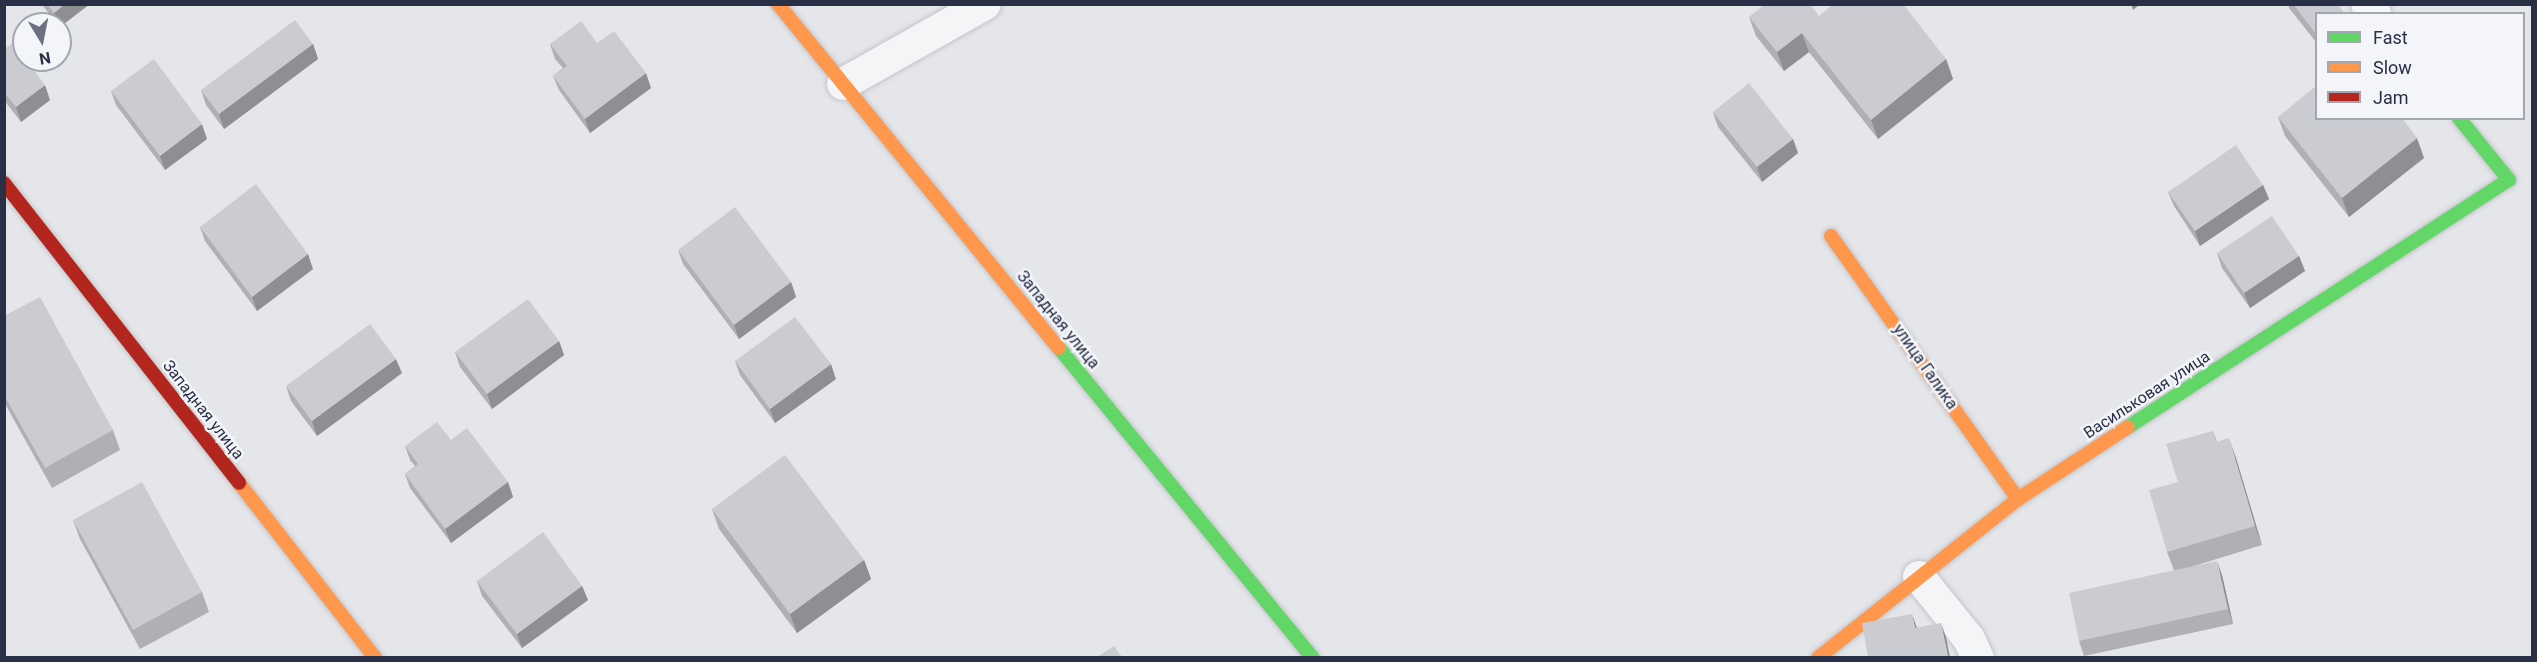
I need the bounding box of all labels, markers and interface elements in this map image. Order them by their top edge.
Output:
north arrow [12,12,72,72]
legend [2315,12,2525,120]
text: Fast [2373,27,2408,48]
text: N [38,48,52,69]
text: Slow [2373,57,2412,78]
text: Jam [2373,87,2409,108]
street label: Западная улица [1013,267,1103,373]
street label: улица Галика [1889,321,1961,413]
street label: Васильковая улица [2080,347,2214,443]
street label: Западная улица [158,357,248,463]

